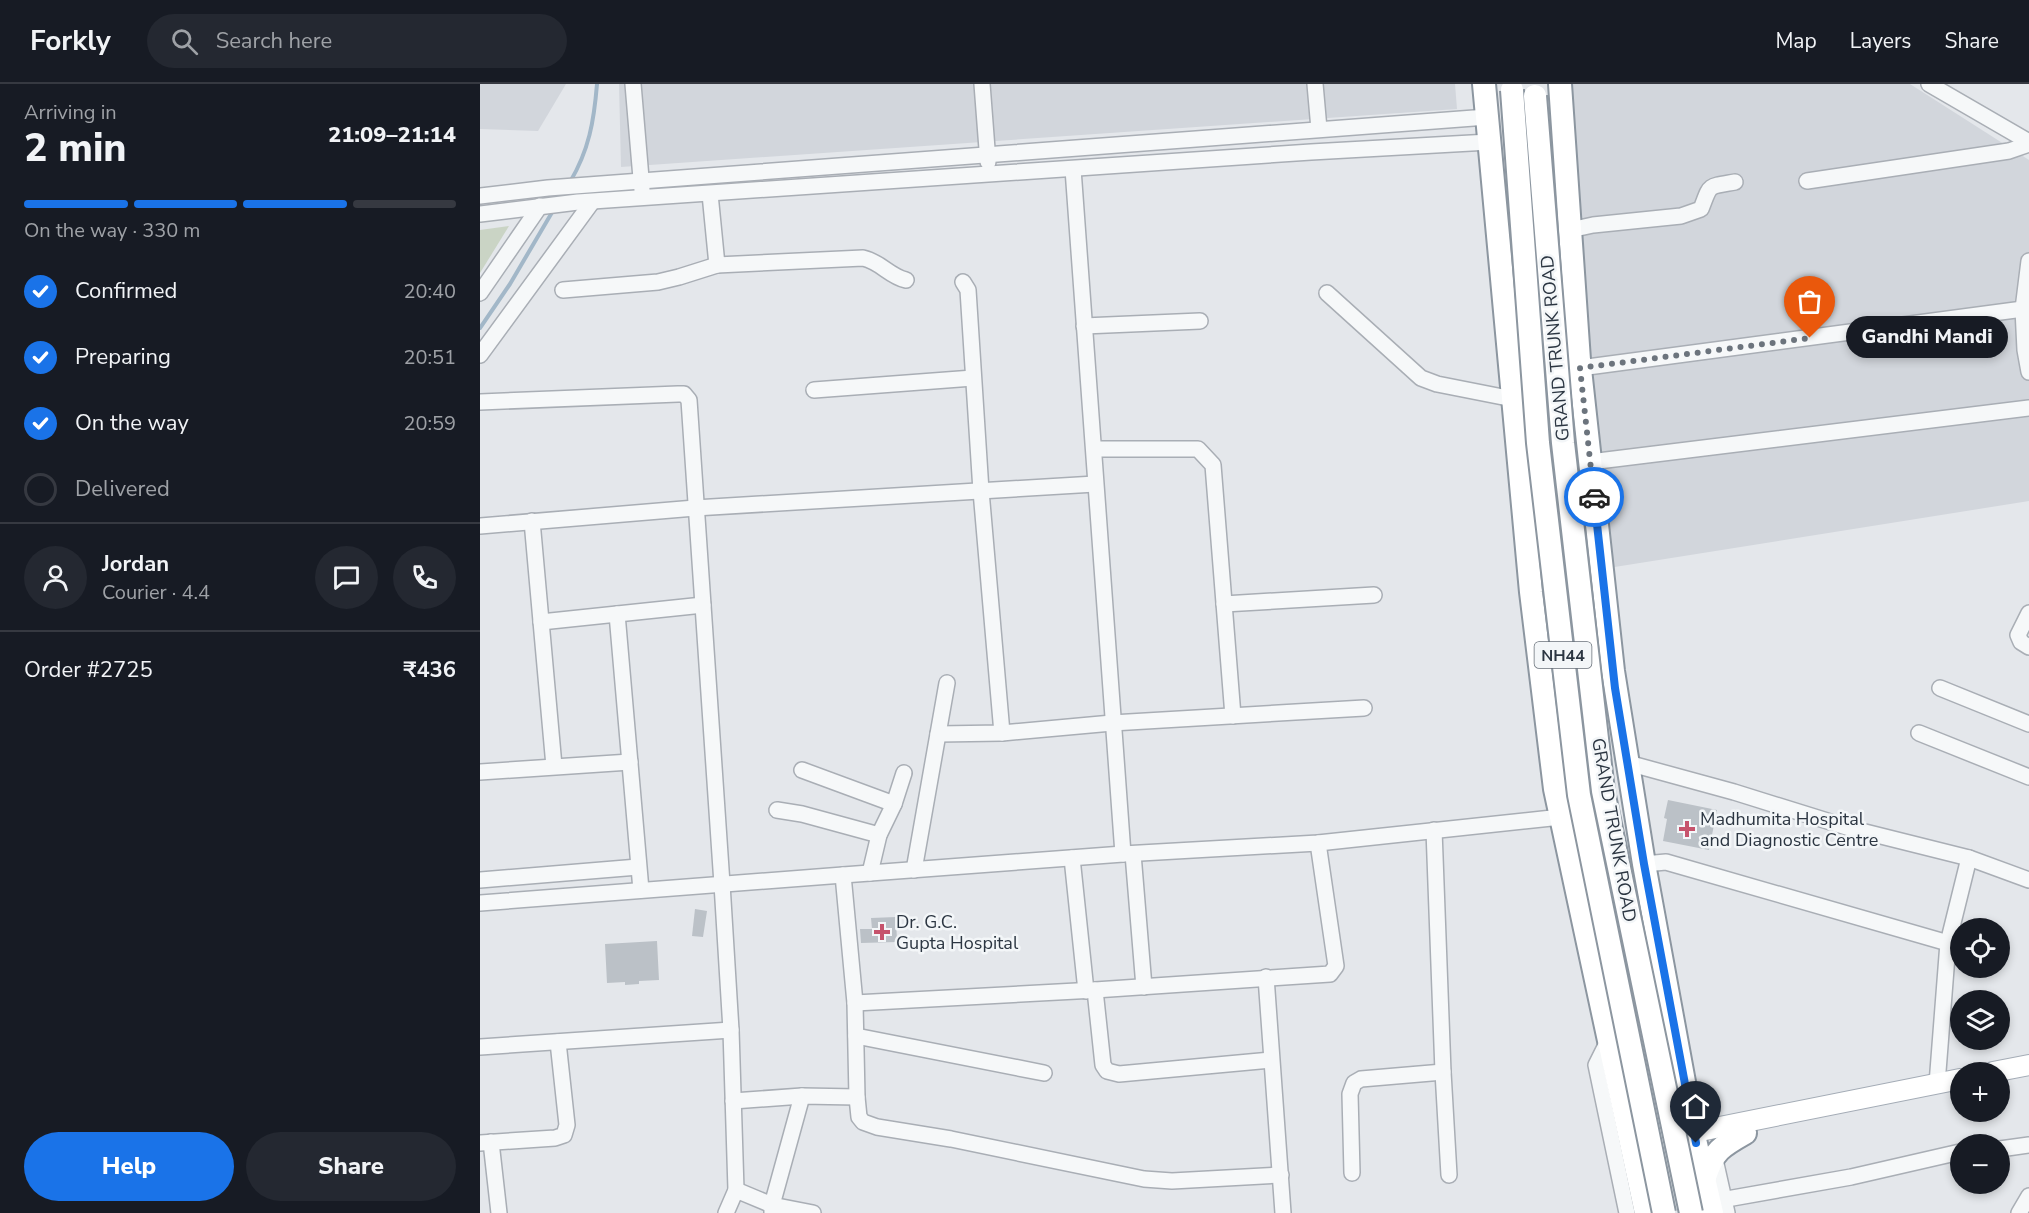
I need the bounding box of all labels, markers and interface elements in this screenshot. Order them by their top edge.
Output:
search box [147,14,567,68]
text: Forkly [30,22,111,60]
icon: search [168,25,201,58]
text: Search here [216,26,332,56]
text: Map [1775,27,1817,55]
text: Layers [1850,27,1911,55]
text: Share [1944,27,1999,55]
text: Arriving in [24,99,117,126]
text: 21:09–21:14 [328,120,456,150]
text: 2 min [24,122,127,175]
text: On the way · 330 m [24,217,200,244]
street label: GRAND TRUNK ROAD [1535,254,1575,442]
icon: check [24,275,57,308]
text: Confirmed [75,276,177,306]
pin [1784,276,1835,338]
text: 20:40 [403,278,456,305]
icon: bag [1793,285,1826,318]
callout: Gandhi Mandi [1846,317,2008,359]
text: Gandhi Mandi [1861,323,1993,350]
icon: check [24,341,57,374]
text: Preparing [75,342,171,372]
text: 20:51 [403,344,456,371]
icon: check [24,407,57,440]
text: On the way [75,408,189,438]
text: 20:59 [403,410,456,437]
courier [1564,467,1624,527]
text: Delivered [75,474,170,504]
icon: car [1578,481,1611,514]
button: person [24,546,87,609]
button: chat [315,546,378,609]
button: phone [393,546,456,609]
text: Jordan [102,549,169,579]
text: Courier · 4.4 [102,579,210,606]
road number: NH44 [1534,642,1592,668]
text: Order #2725 [24,655,153,685]
text: ₹436 [403,655,456,685]
street label: GRAND TRUNK ROAD [1586,736,1642,924]
place label: Madhumita Hospital and Diagnostic Centre [1700,807,1878,852]
marker: Madhumita Hospital and Diagnostic Centre [1678,820,1696,838]
place label: Dr. G.C. Gupta Hospital [896,910,1019,955]
map controls [1950,918,2010,1194]
button: locate [1950,918,2010,978]
marker: Dr. G.C. Gupta Hospital [873,923,891,941]
button: layers [1950,990,2010,1050]
button: + [1950,1062,2010,1122]
pin [1670,1081,1721,1143]
icon: home [1679,1090,1712,1123]
button: Help [24,1132,234,1201]
button: Share [246,1132,456,1201]
button: − [1950,1134,2010,1194]

